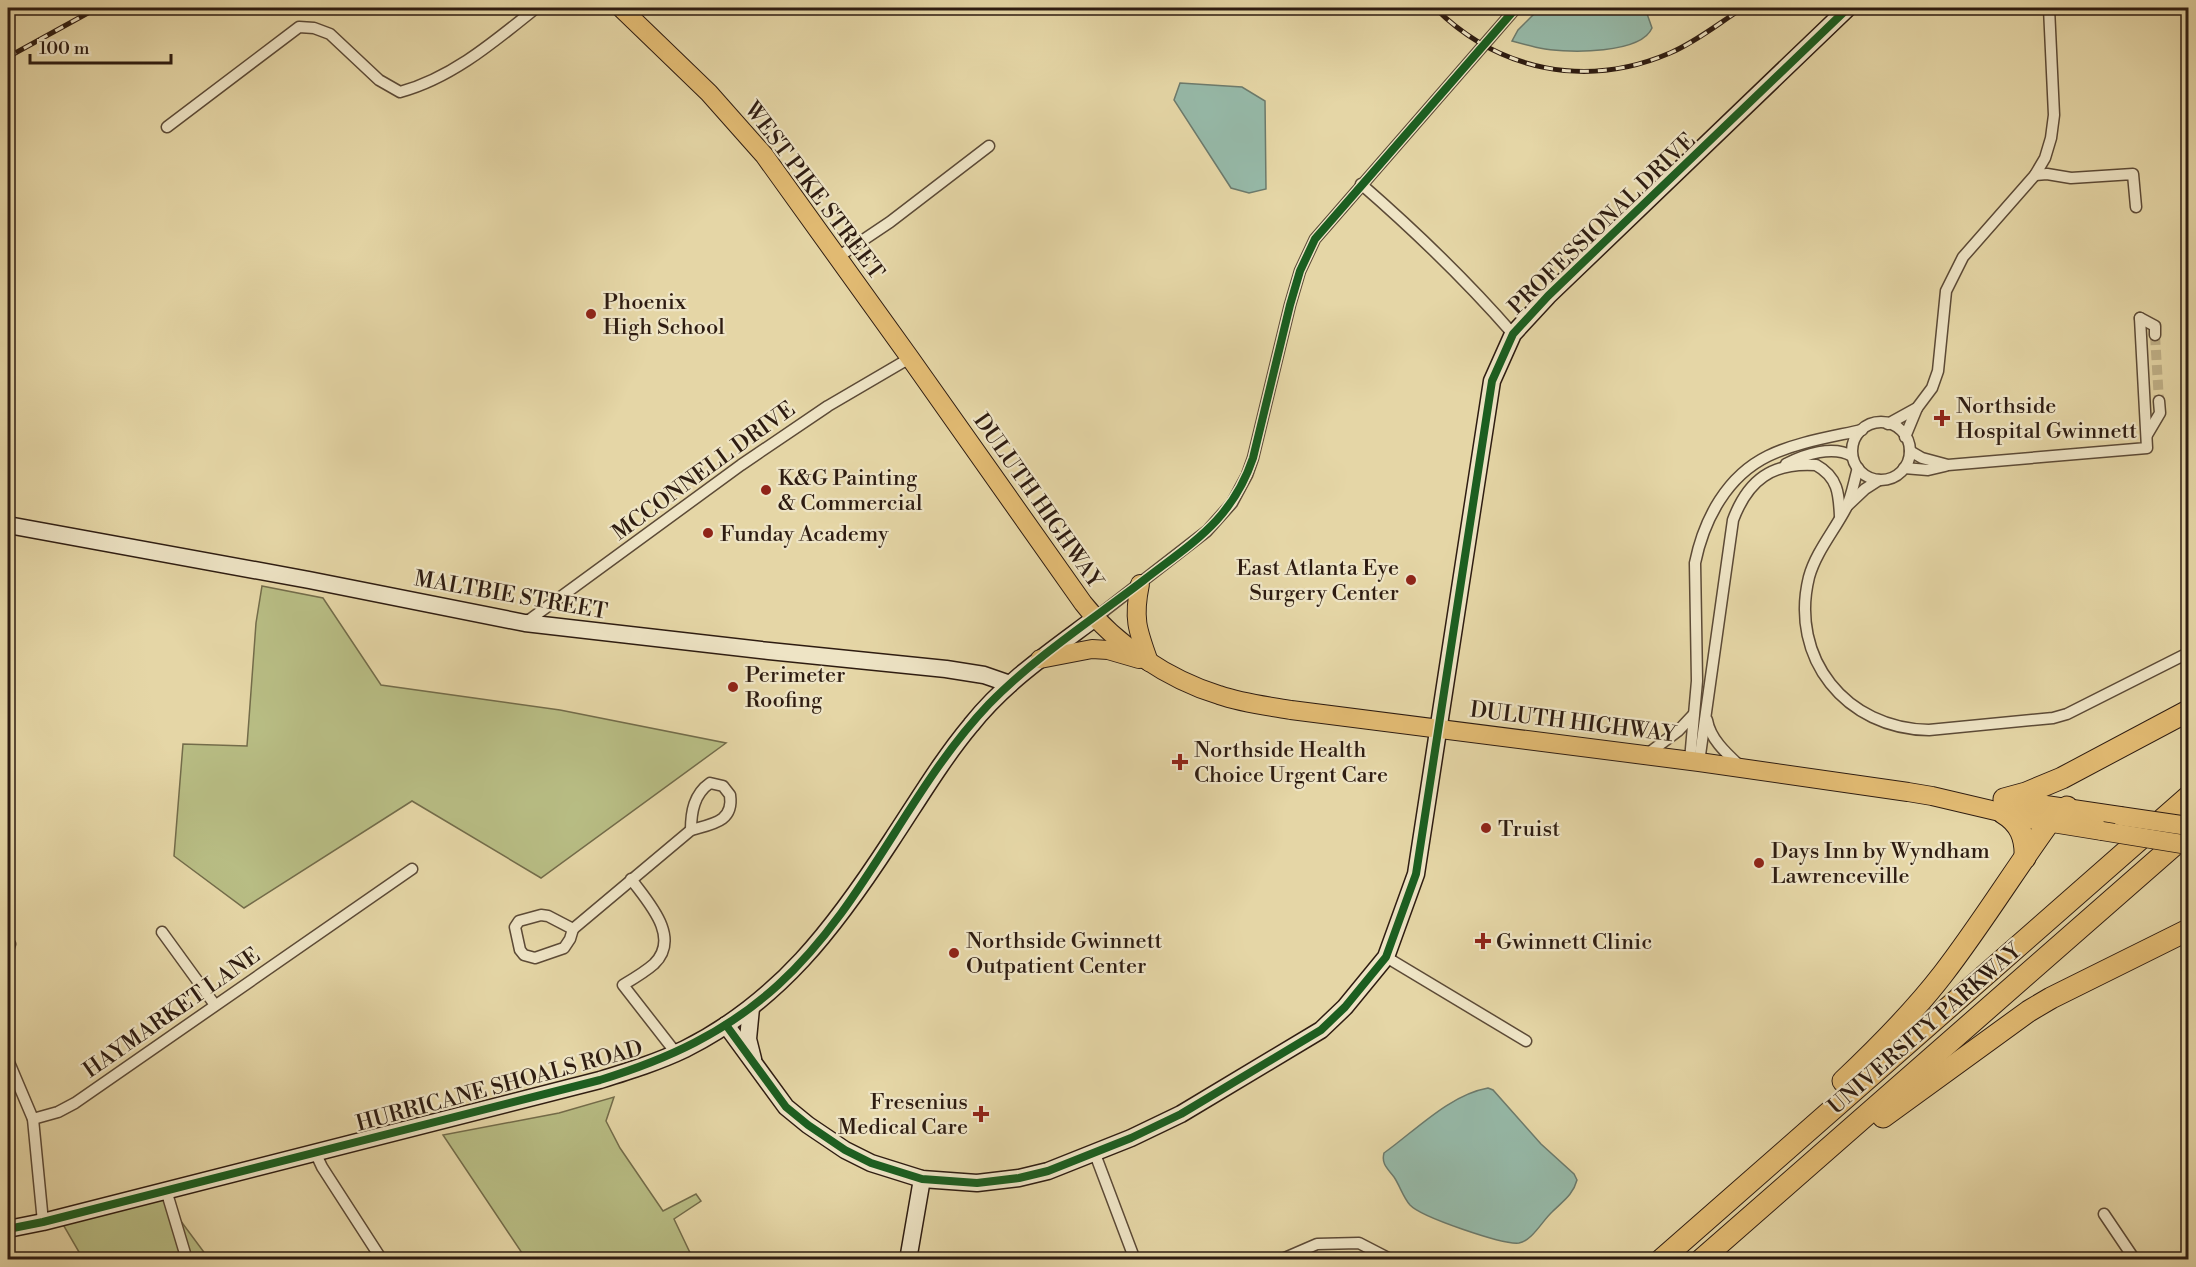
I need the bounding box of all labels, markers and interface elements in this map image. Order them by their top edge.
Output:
scale bar [30,27,171,65]
text: 100 m [39,37,90,60]
street label: WEST PIKE STREET [738,96,889,285]
street label: PROFESSIONAL DRIVE [1503,128,1701,321]
place label: Phoenix High School [603,289,725,341]
marker: Phoenix High School [584,307,598,321]
place label: Northside Hospital Gwinnett [1956,393,2137,445]
street label: MCCONNELL DRIVE [607,396,801,547]
street label: DULUTH HIGHWAY [967,408,1109,595]
marker: Northside Hospital Gwinnett [1933,409,1951,427]
place label: K&G Painting & Commercial [778,465,923,517]
marker: K&G Painting & Commercial [759,483,773,497]
place label: Funday Academy [720,521,889,548]
marker: Funday Academy [701,526,715,540]
place label: East Atlanta Eye Surgery Center [1236,555,1399,607]
street label: MALTBIE STREET [412,565,609,626]
marker: East Atlanta Eye Surgery Center [1404,573,1418,587]
place label: Perimeter Roofing [745,662,846,714]
marker: Perimeter Roofing [726,680,740,694]
street label: DULUTH HIGHWAY [1468,696,1679,749]
place label: Northside Health Choice Urgent Care [1194,737,1388,789]
marker: Northside Health Choice Urgent Care [1171,753,1189,771]
place label: Truist [1498,816,1560,843]
marker: Truist [1479,821,1493,835]
place label: Days Inn by Wyndham Lawrenceville [1771,838,1990,890]
marker: Days Inn by Wyndham Lawrenceville [1752,856,1766,870]
place label: Northside Gwinnett Outpatient Center [966,928,1162,980]
place label: Gwinnett Clinic [1496,929,1652,956]
marker: Gwinnett Clinic [1474,932,1492,950]
street label: UNIVERSITY PARKWAY [1823,937,2028,1121]
street label: HAYMARKET LANE [78,942,265,1084]
marker: Northside Gwinnett Outpatient Center [947,946,961,960]
street label: HURRICANE SHOALS ROAD [353,1035,646,1138]
place label: Fresenius Medical Care [838,1089,968,1141]
marker: Fresenius Medical Care [972,1105,990,1123]

